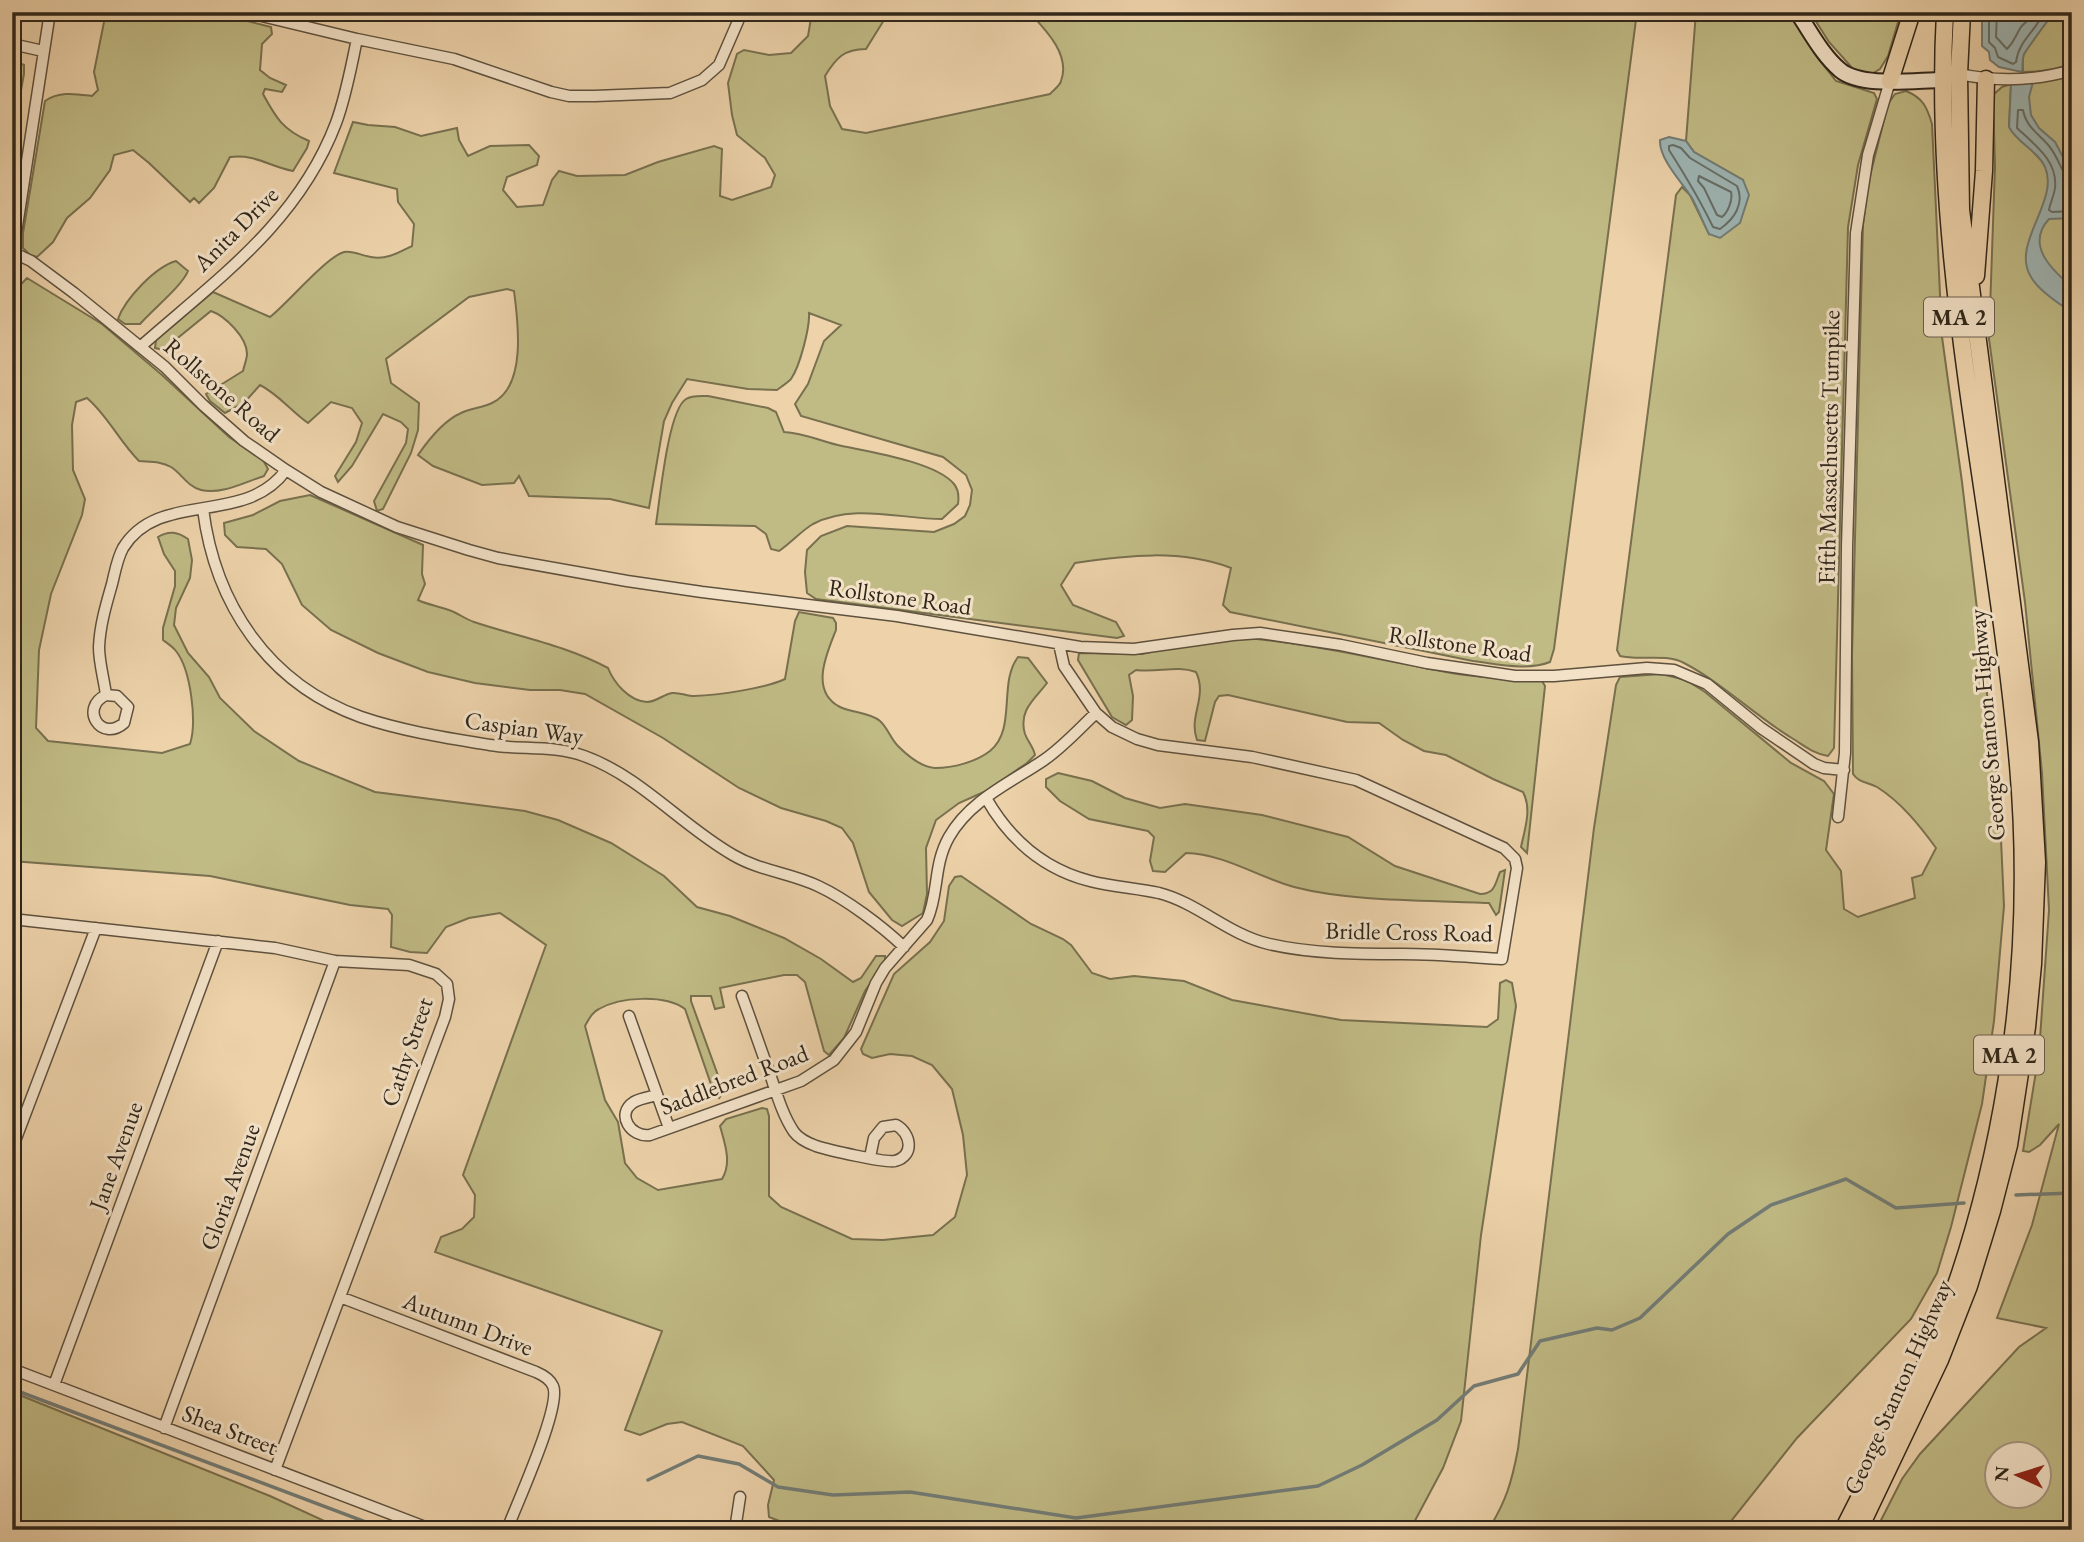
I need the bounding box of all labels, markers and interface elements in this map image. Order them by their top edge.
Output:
street label: Anita Drive [186,179,285,279]
road number: MA 2 [1924,298,1994,336]
street label: Fifth Massachusetts Turnpike [1811,310,1846,584]
street label: Rollstone Road [158,331,288,449]
street label: Rollstone Road [826,571,975,622]
street label: George Stanton Highway [1961,607,2012,842]
street label: Rollstone Road [1386,618,1535,669]
street label: Caspian Way [463,704,586,751]
street label: Bridle Cross Road [1325,915,1494,948]
street label: Cathy Street [373,993,440,1111]
road number: MA 2 [1974,1036,2044,1074]
street label: Saddlebred Road [655,1037,813,1122]
street label: Jane Avenue [81,1097,149,1216]
street label: Gloria Avenue [192,1119,267,1254]
street label: George Stanton Highway [1836,1274,1959,1499]
street label: Autumn Drive [398,1284,538,1363]
street label: Shea Street [178,1397,283,1462]
north arrow [1982,1440,2052,1510]
text: N [1989,1465,2015,1482]

